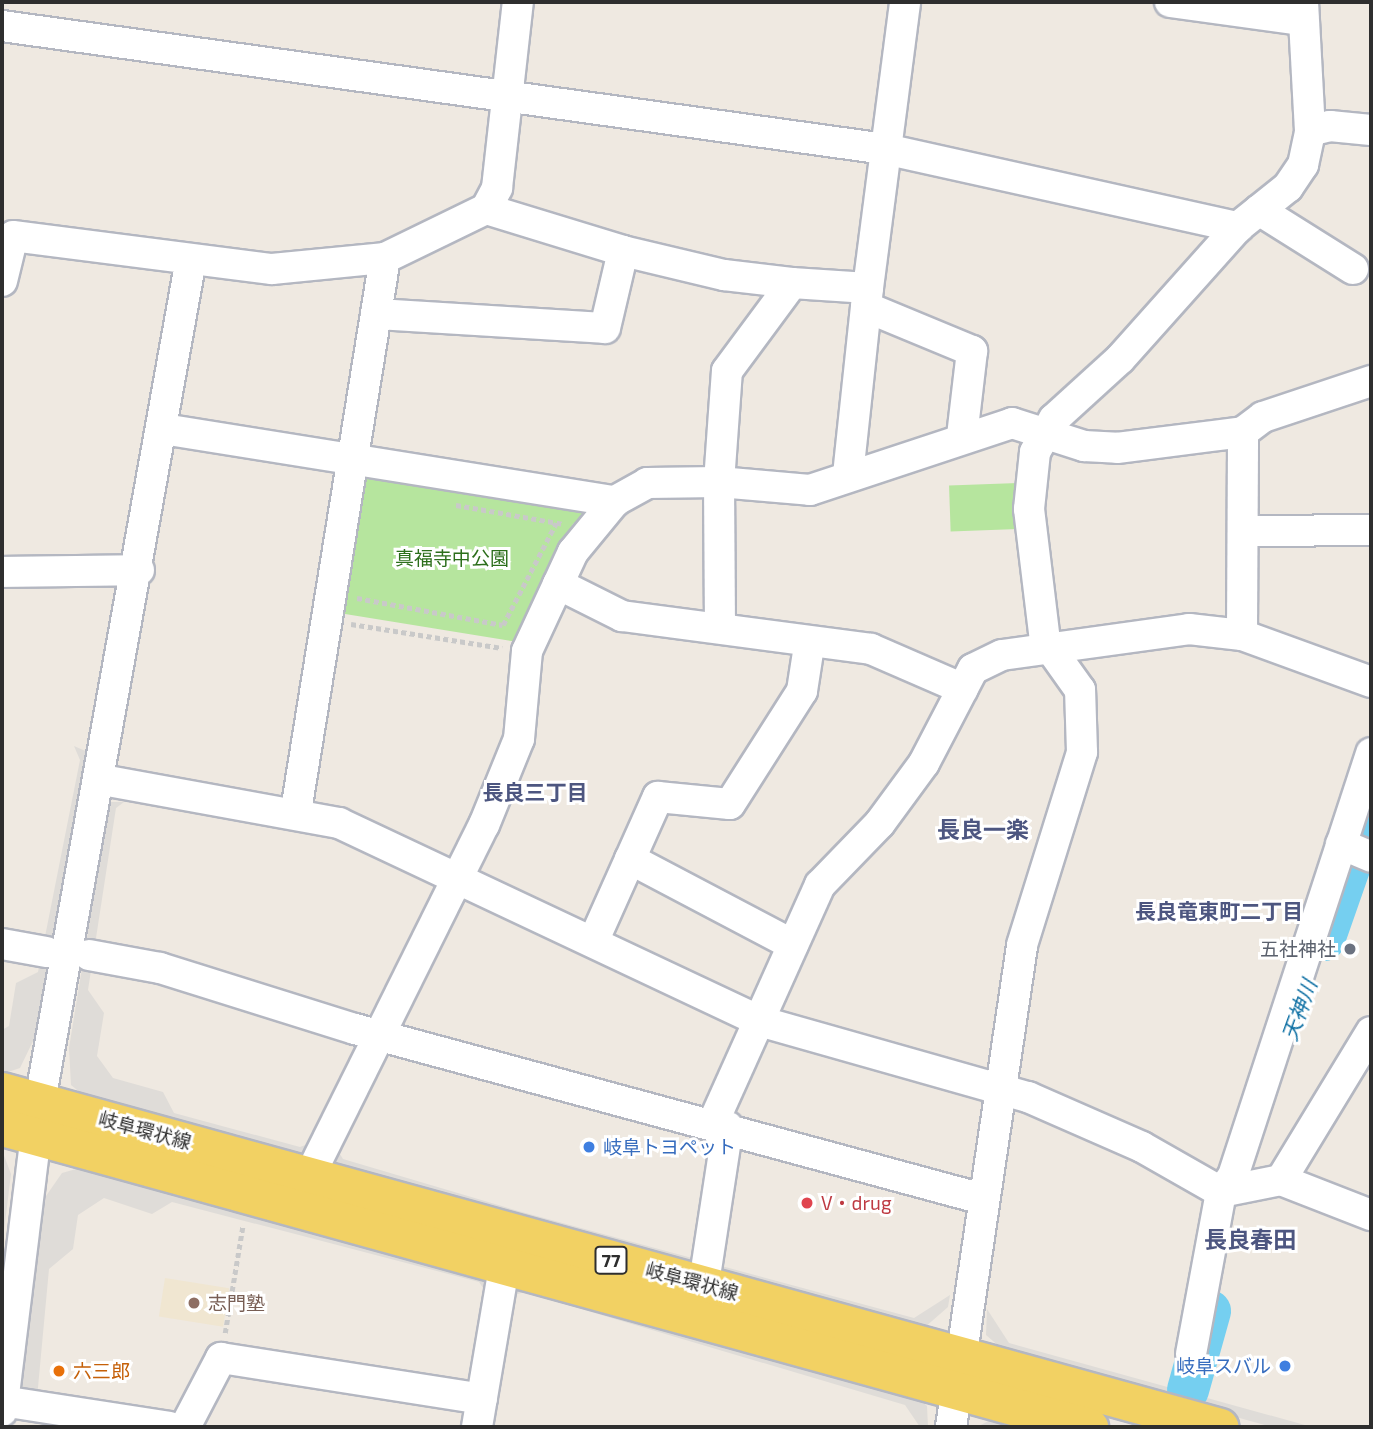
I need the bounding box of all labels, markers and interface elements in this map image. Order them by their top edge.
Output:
park label: 真福寺中公園 [395,547,509,569]
district label: 長良三丁目 [483,779,587,805]
district label: 長良一楽 [937,815,1029,843]
district label: 長良竜東町二丁目 [1135,898,1303,924]
place label: 五社神社 [1260,938,1336,960]
marker: 五社神社 [1342,941,1358,957]
water label: 天神川 [1276,976,1322,1044]
street label: 岐阜環状線 [96,1107,194,1153]
place label: 岐阜トヨペット [603,1136,736,1158]
marker: 岐阜トヨペット [581,1139,597,1155]
place label: V・drug [821,1192,892,1214]
marker: V・drug [799,1195,815,1211]
district label: 長良春田 [1204,1225,1296,1253]
road number: 77 [594,1246,628,1274]
street label: 岐阜環状線 [643,1258,741,1304]
place label: 志門塾 [208,1292,265,1314]
marker: 志門塾 [186,1295,202,1311]
place label: 岐阜スバル [1176,1355,1271,1377]
marker: 岐阜スバル [1277,1358,1293,1374]
place label: 六三郎 [73,1360,130,1382]
marker: 六三郎 [51,1363,67,1379]

